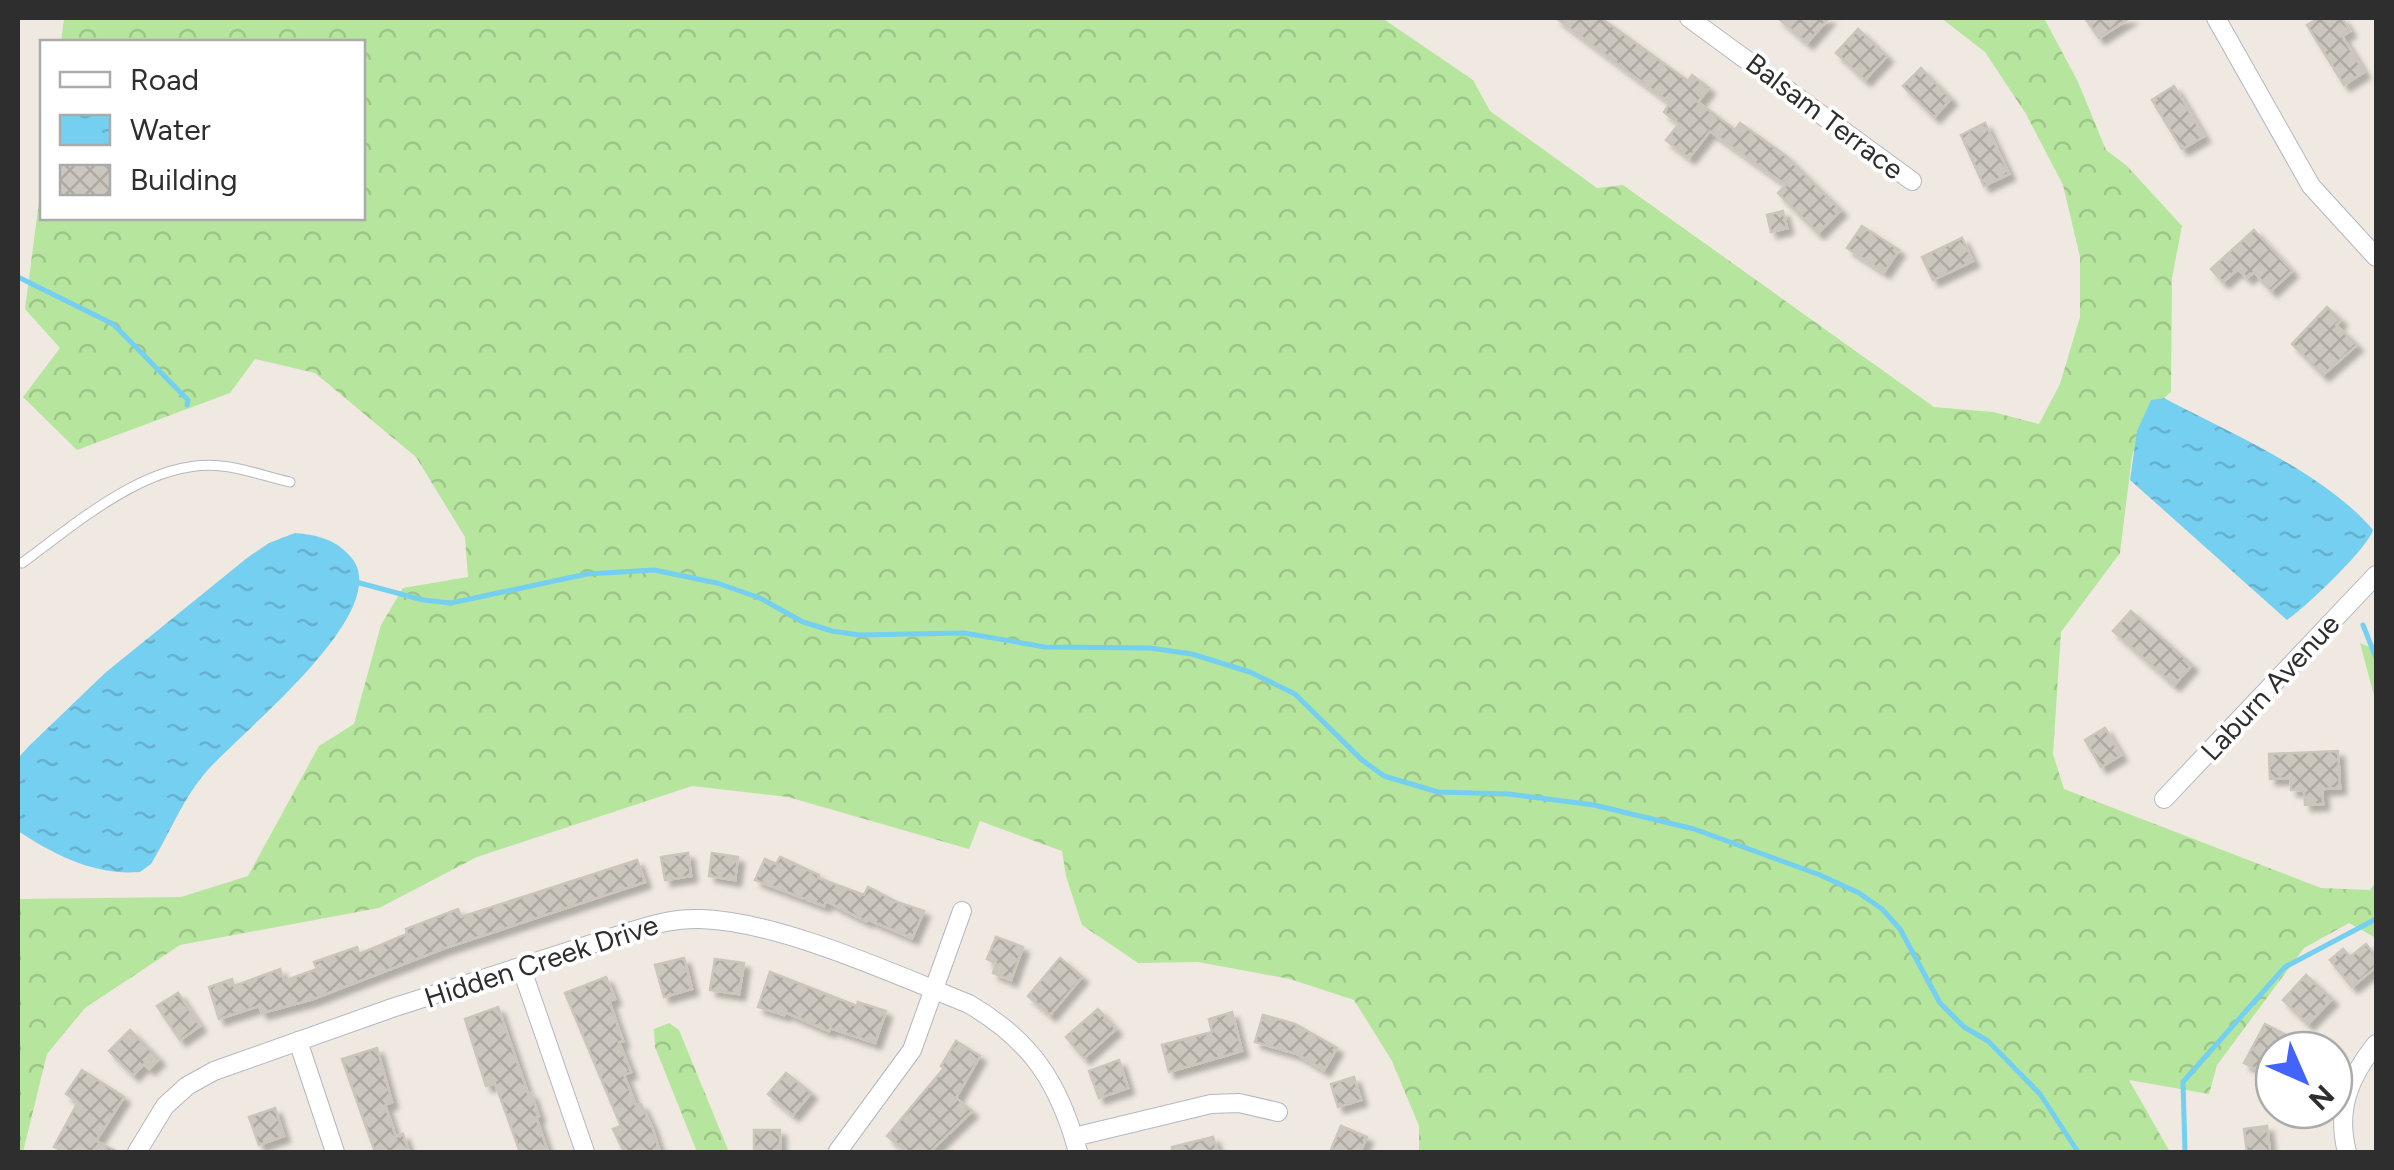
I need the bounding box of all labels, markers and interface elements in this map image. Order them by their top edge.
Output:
legend [40,40,365,220]
street label: Balsam Terrace [1740,46,1910,186]
text: Road [130,61,199,98]
text: Water [130,111,211,148]
text: Building [130,161,238,198]
street label: Laburn Avenue [2194,607,2346,767]
street label: Hidden Creek Drive [420,907,662,1015]
north arrow [2254,1030,2354,1130]
text: N [2302,1078,2341,1117]

